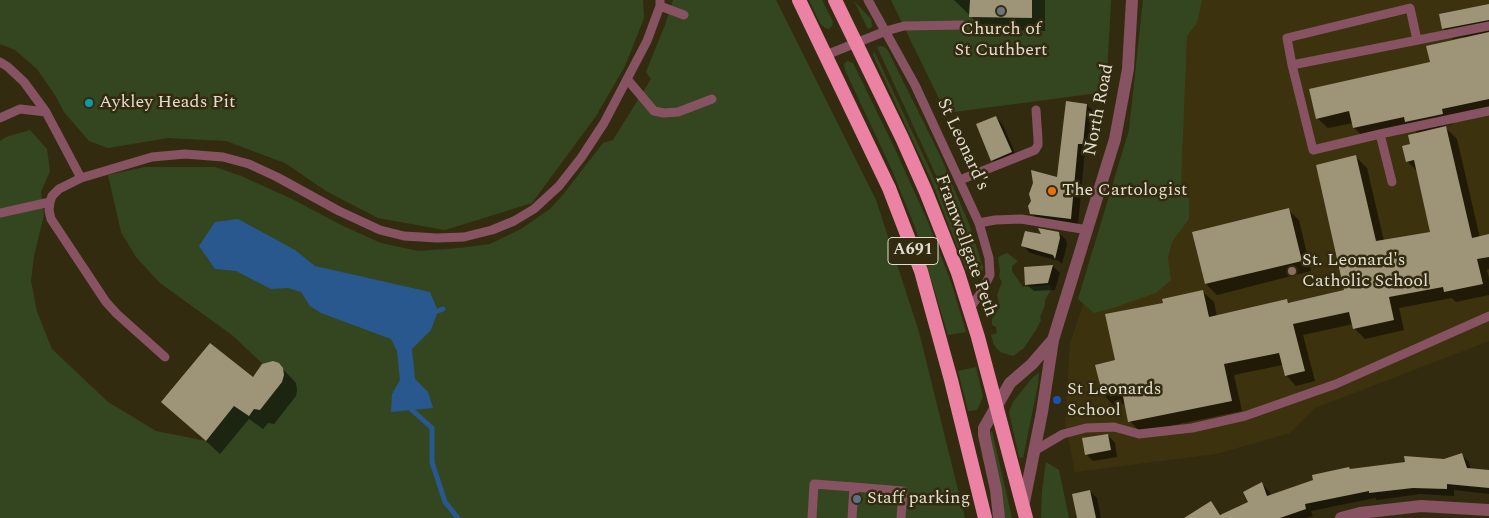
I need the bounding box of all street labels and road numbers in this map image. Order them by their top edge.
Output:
street label: North Road [1081,62,1119,158]
street label: St Leonard's [931,96,993,194]
street label: Framwellgate Peth [929,172,1001,320]
road number: A691 [888,238,938,264]

